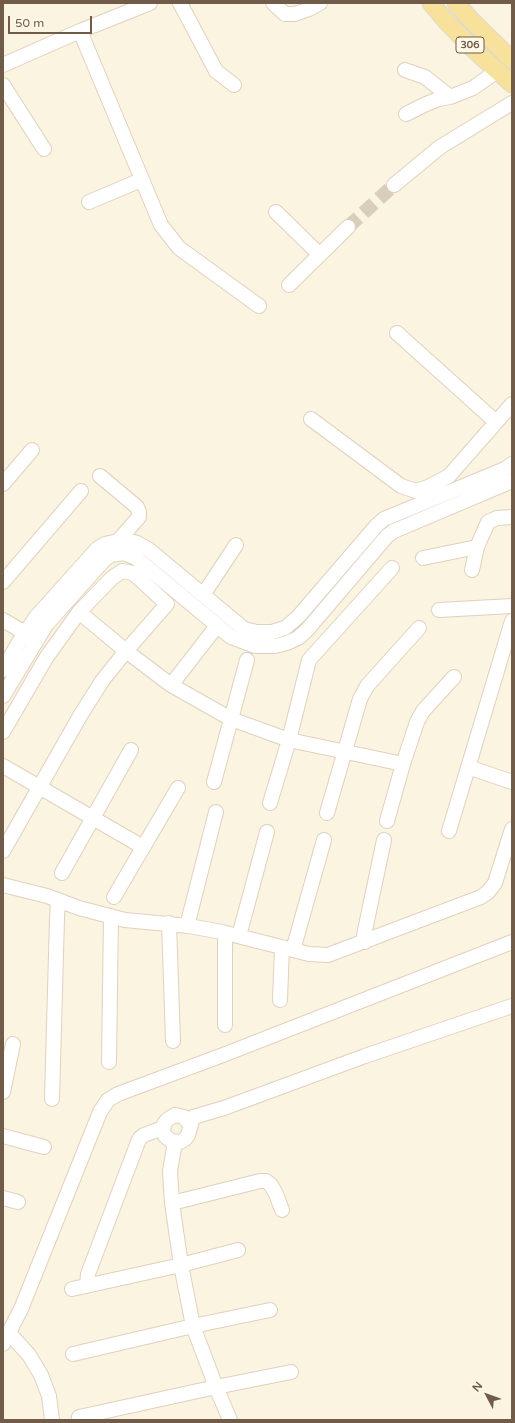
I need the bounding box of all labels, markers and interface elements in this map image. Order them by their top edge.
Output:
scale bar [10,8,94,34]
text: 50 m [15,16,44,30]
road number: 306 [456,37,484,53]
north arrow [467,1375,507,1415]
text: N [470,1379,485,1394]

